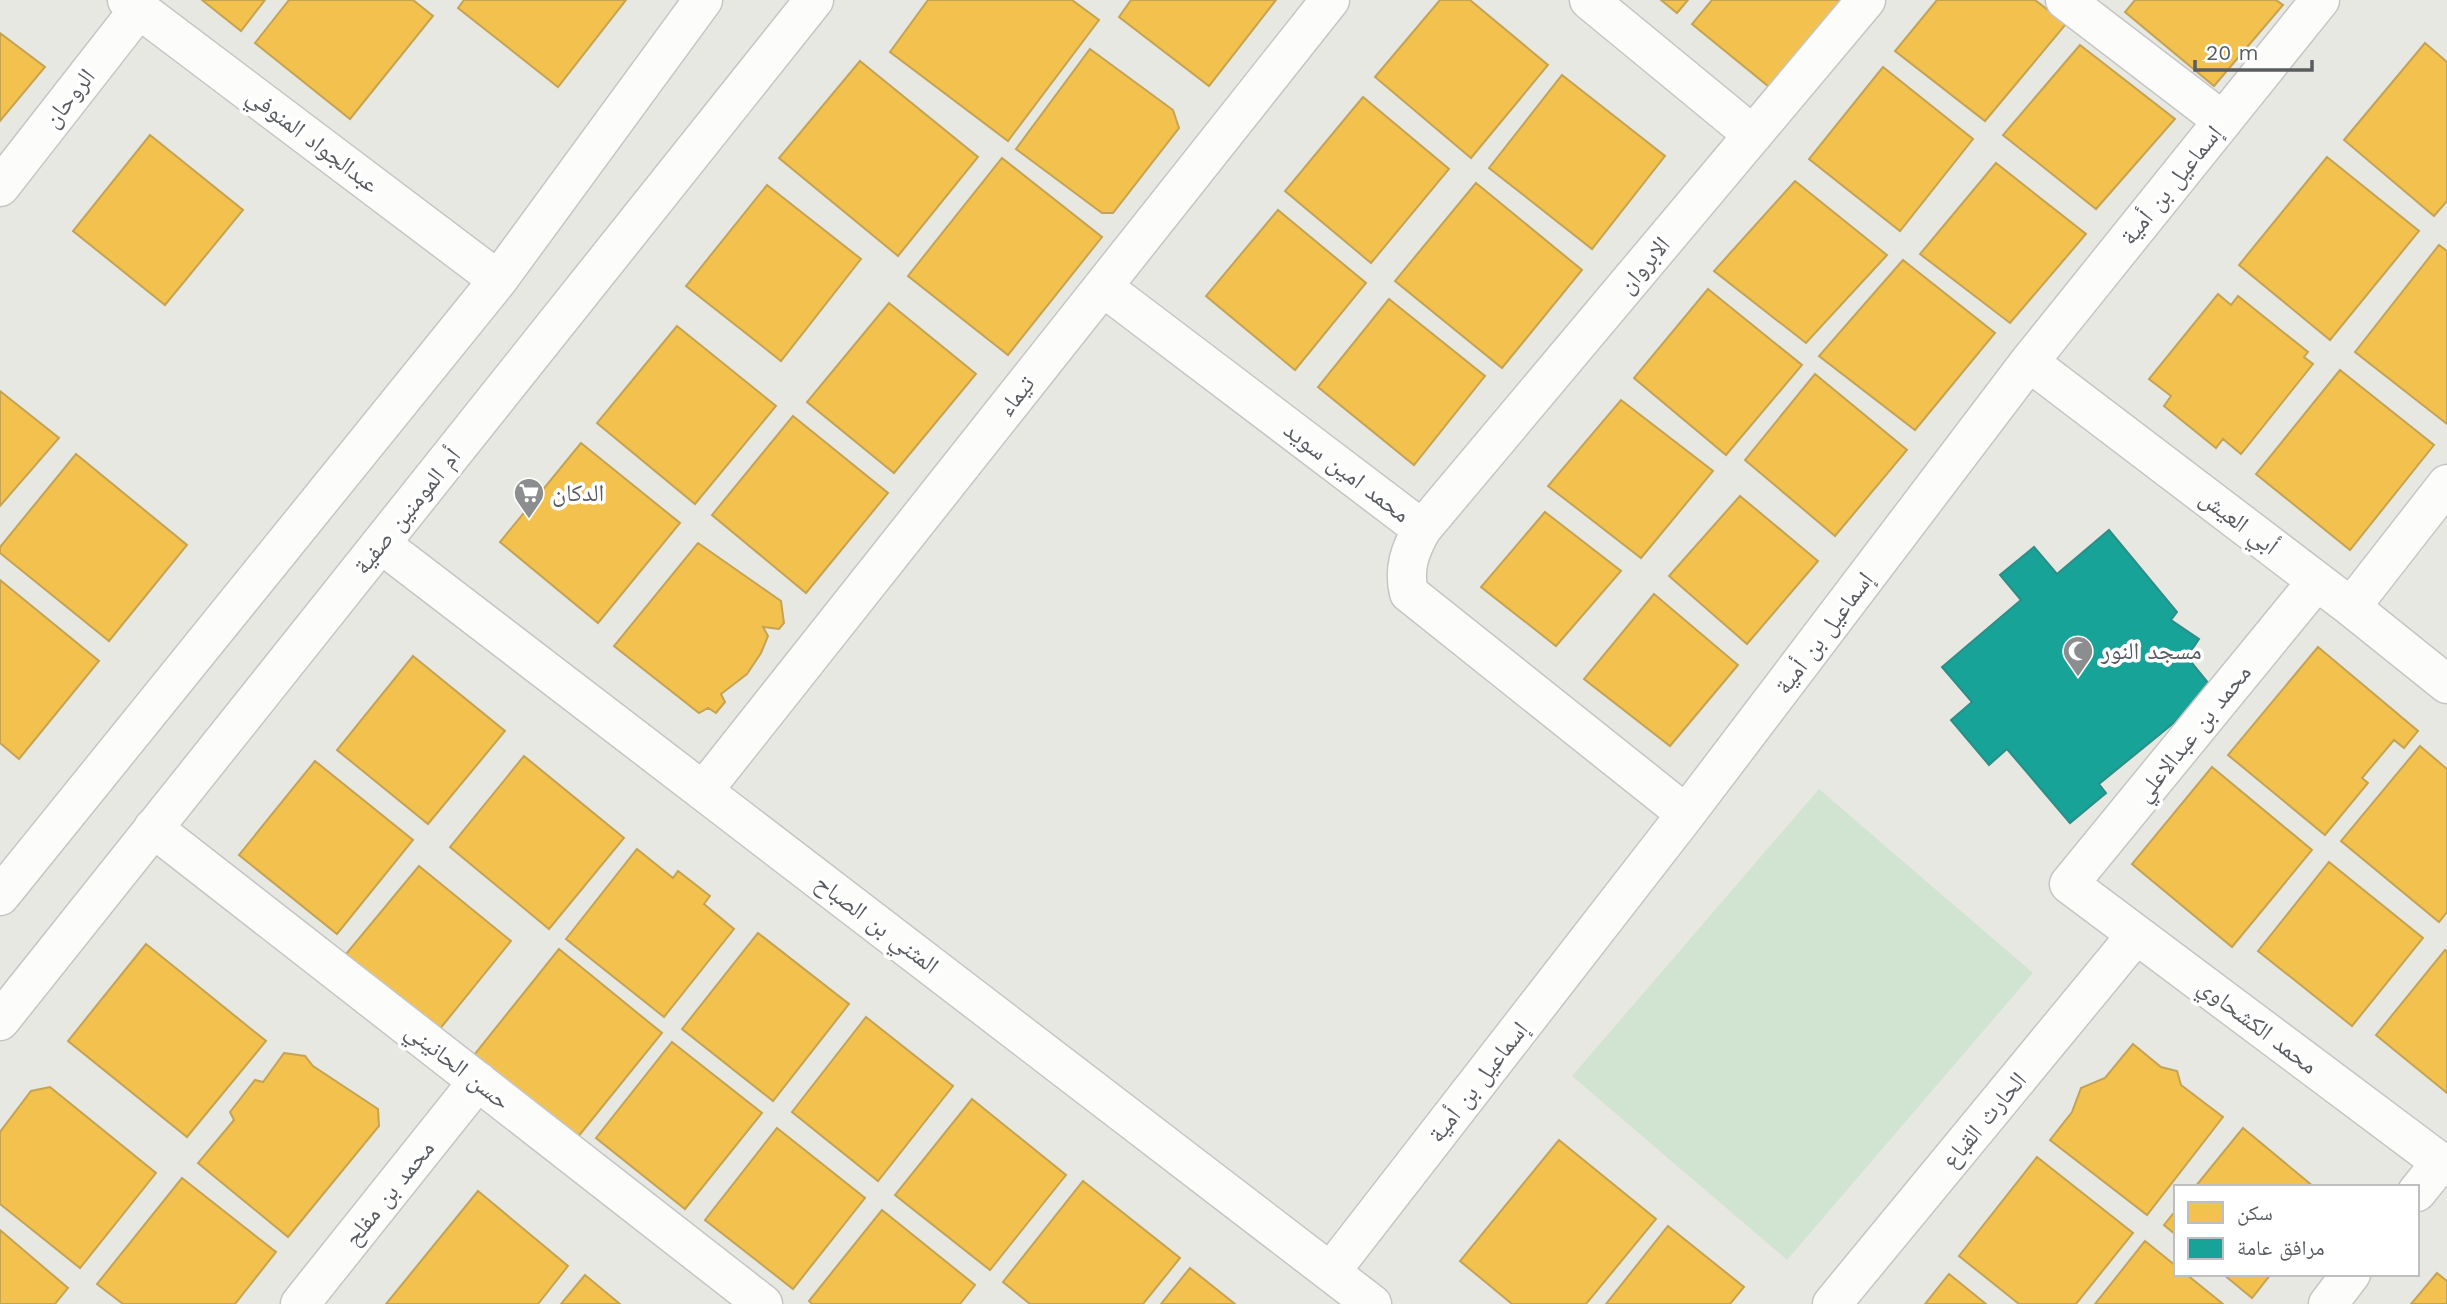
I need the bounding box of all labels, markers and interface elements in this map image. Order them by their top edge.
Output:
scale bar [2195,28,2312,72]
text: 20 m [2206,40,2258,65]
street label: الروحان [37,63,101,133]
street label: عبدالجواد المنوفي [238,81,384,203]
street label: إسماعيل بن أمية [2114,120,2229,251]
street label: الابروان [1612,231,1676,299]
street label: تيماء [992,370,1040,422]
street label: محمد امين سويد [1278,416,1416,528]
street label: أم المومنين صفية [348,442,468,581]
supermarket icon: الدكان [512,476,546,520]
place label: الدكان [552,479,604,507]
street label: أبي العيش [2191,484,2284,565]
street label: إسماعيل بن أمية [1769,566,1880,700]
mosque icon: مسجد النور [2061,634,2095,678]
place label: مسجد النور [2100,637,2202,665]
street label: محمد بن عبدالاعلي [2129,659,2261,810]
street label: المثني بن الصباح [807,868,944,984]
street label: محمد الكشحاوي [2190,972,2323,1084]
street label: حسن الحانيني [397,1016,516,1120]
street label: إسماعيل بن أمية [1422,1016,1535,1149]
street label: الحارث القباع [1936,1066,2033,1174]
street label: محمد بن مفلح [338,1135,441,1252]
legend [2174,1185,2419,1276]
text: سكن [2237,1200,2273,1226]
text: مرافق عامة [2237,1235,2325,1261]

